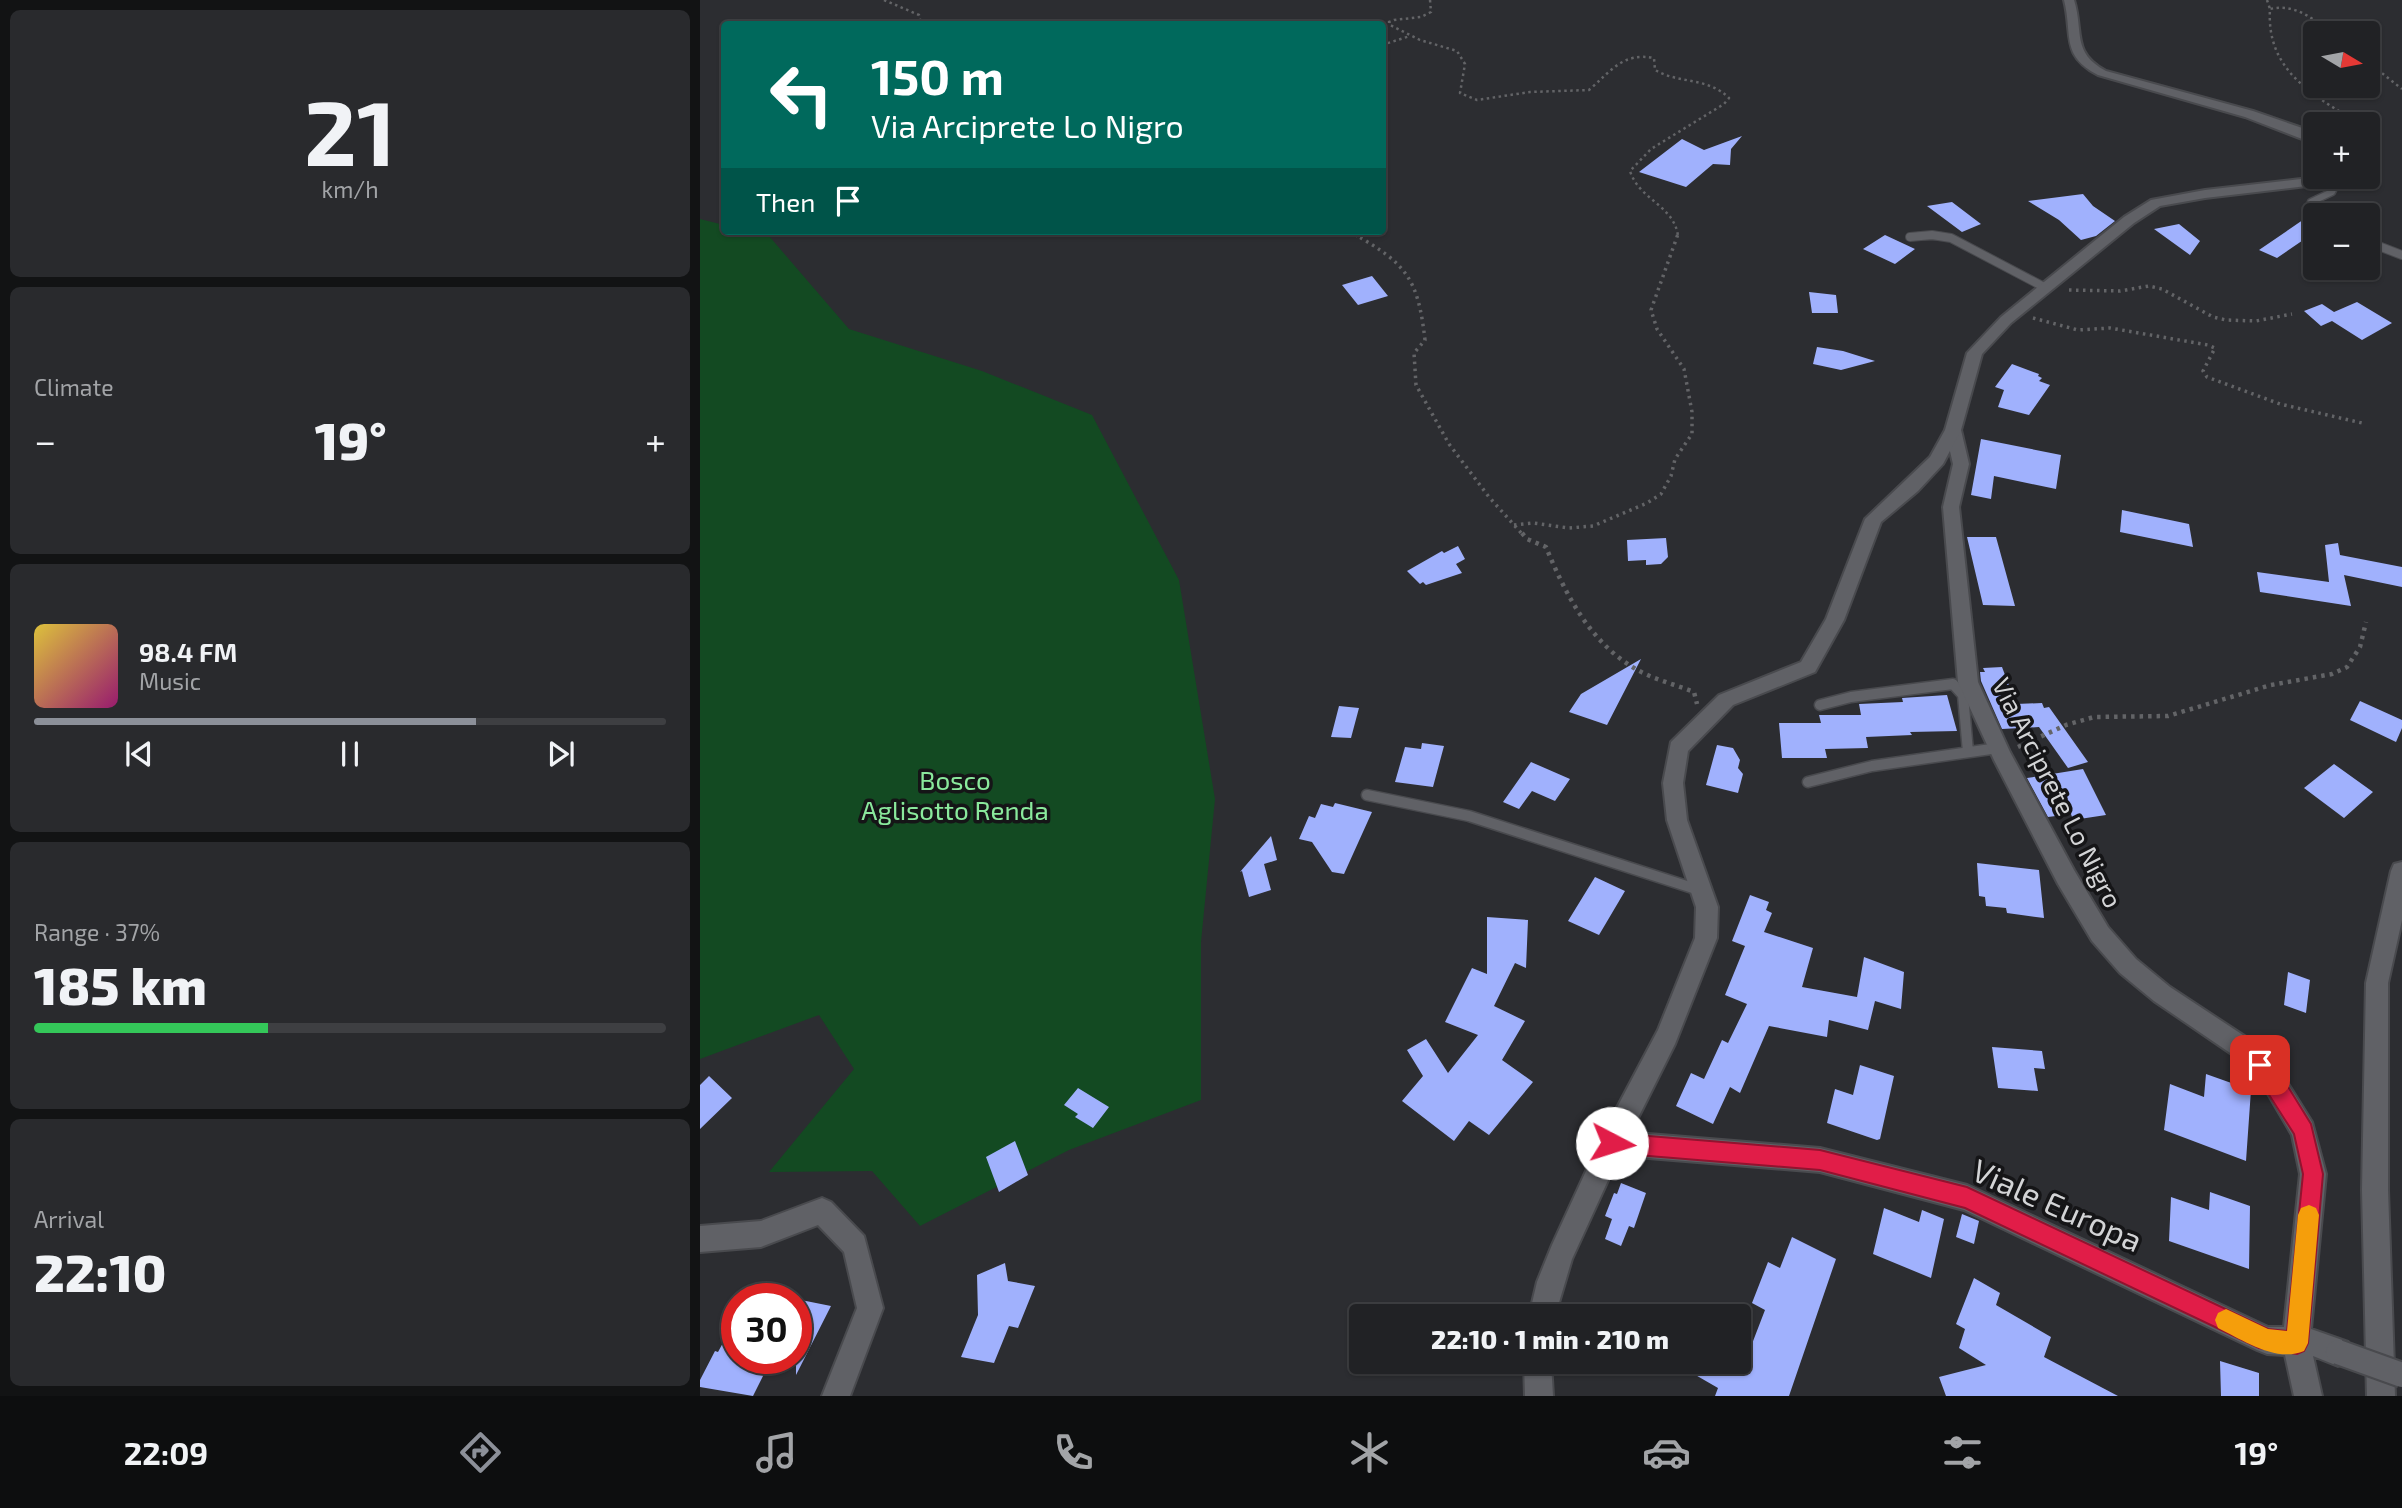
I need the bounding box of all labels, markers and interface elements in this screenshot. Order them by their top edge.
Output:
north arrow [2303,21,2380,98]
map controls [2303,21,2380,280]
text: 150 m [871,46,1004,105]
icon: left [756,49,847,140]
text: 21 [304,75,396,184]
text: Via Arciprete Lo Nigro [871,106,1184,144]
button: + [2303,112,2380,189]
text: km/h [321,175,379,203]
icon: arrive [829,182,867,220]
text: Then [756,186,815,217]
button: − [2303,203,2380,280]
text: Climate [34,373,114,401]
text: 19° [315,408,387,470]
text: − [34,417,56,463]
text: + [645,417,666,463]
text: 98.4 FM [139,636,237,667]
text: Music [139,667,201,695]
street label: Via Arciprete Lo Nigro [1987,672,2130,912]
icon: previous [120,735,158,773]
icon: pause [331,735,369,773]
icon: next [542,735,580,773]
park label: Bosco Aglisotto Renda [861,764,1049,825]
text: Range · 37% [34,918,160,946]
text: 185 km [34,953,207,1015]
pin [2230,1035,2290,1095]
icon: arrive [2241,1046,2279,1084]
position arrow [1575,1106,1649,1180]
street label: Viale Europa [1967,1150,2149,1258]
text: Arrival [34,1205,104,1233]
text: 22:10 [34,1240,166,1302]
speed limit sign: 30 [721,1283,812,1374]
text: 22:10 · 1 min · 210 m [1431,1323,1669,1354]
icon: directions [456,1428,505,1477]
icon: music [752,1428,801,1477]
icon: phone [1049,1428,1098,1477]
icon: climate [1345,1428,1394,1477]
icon: car [1642,1428,1691,1477]
icon: filters [1938,1428,1987,1477]
text: 22:09 [124,1433,208,1471]
text: 19° [2235,1433,2278,1471]

